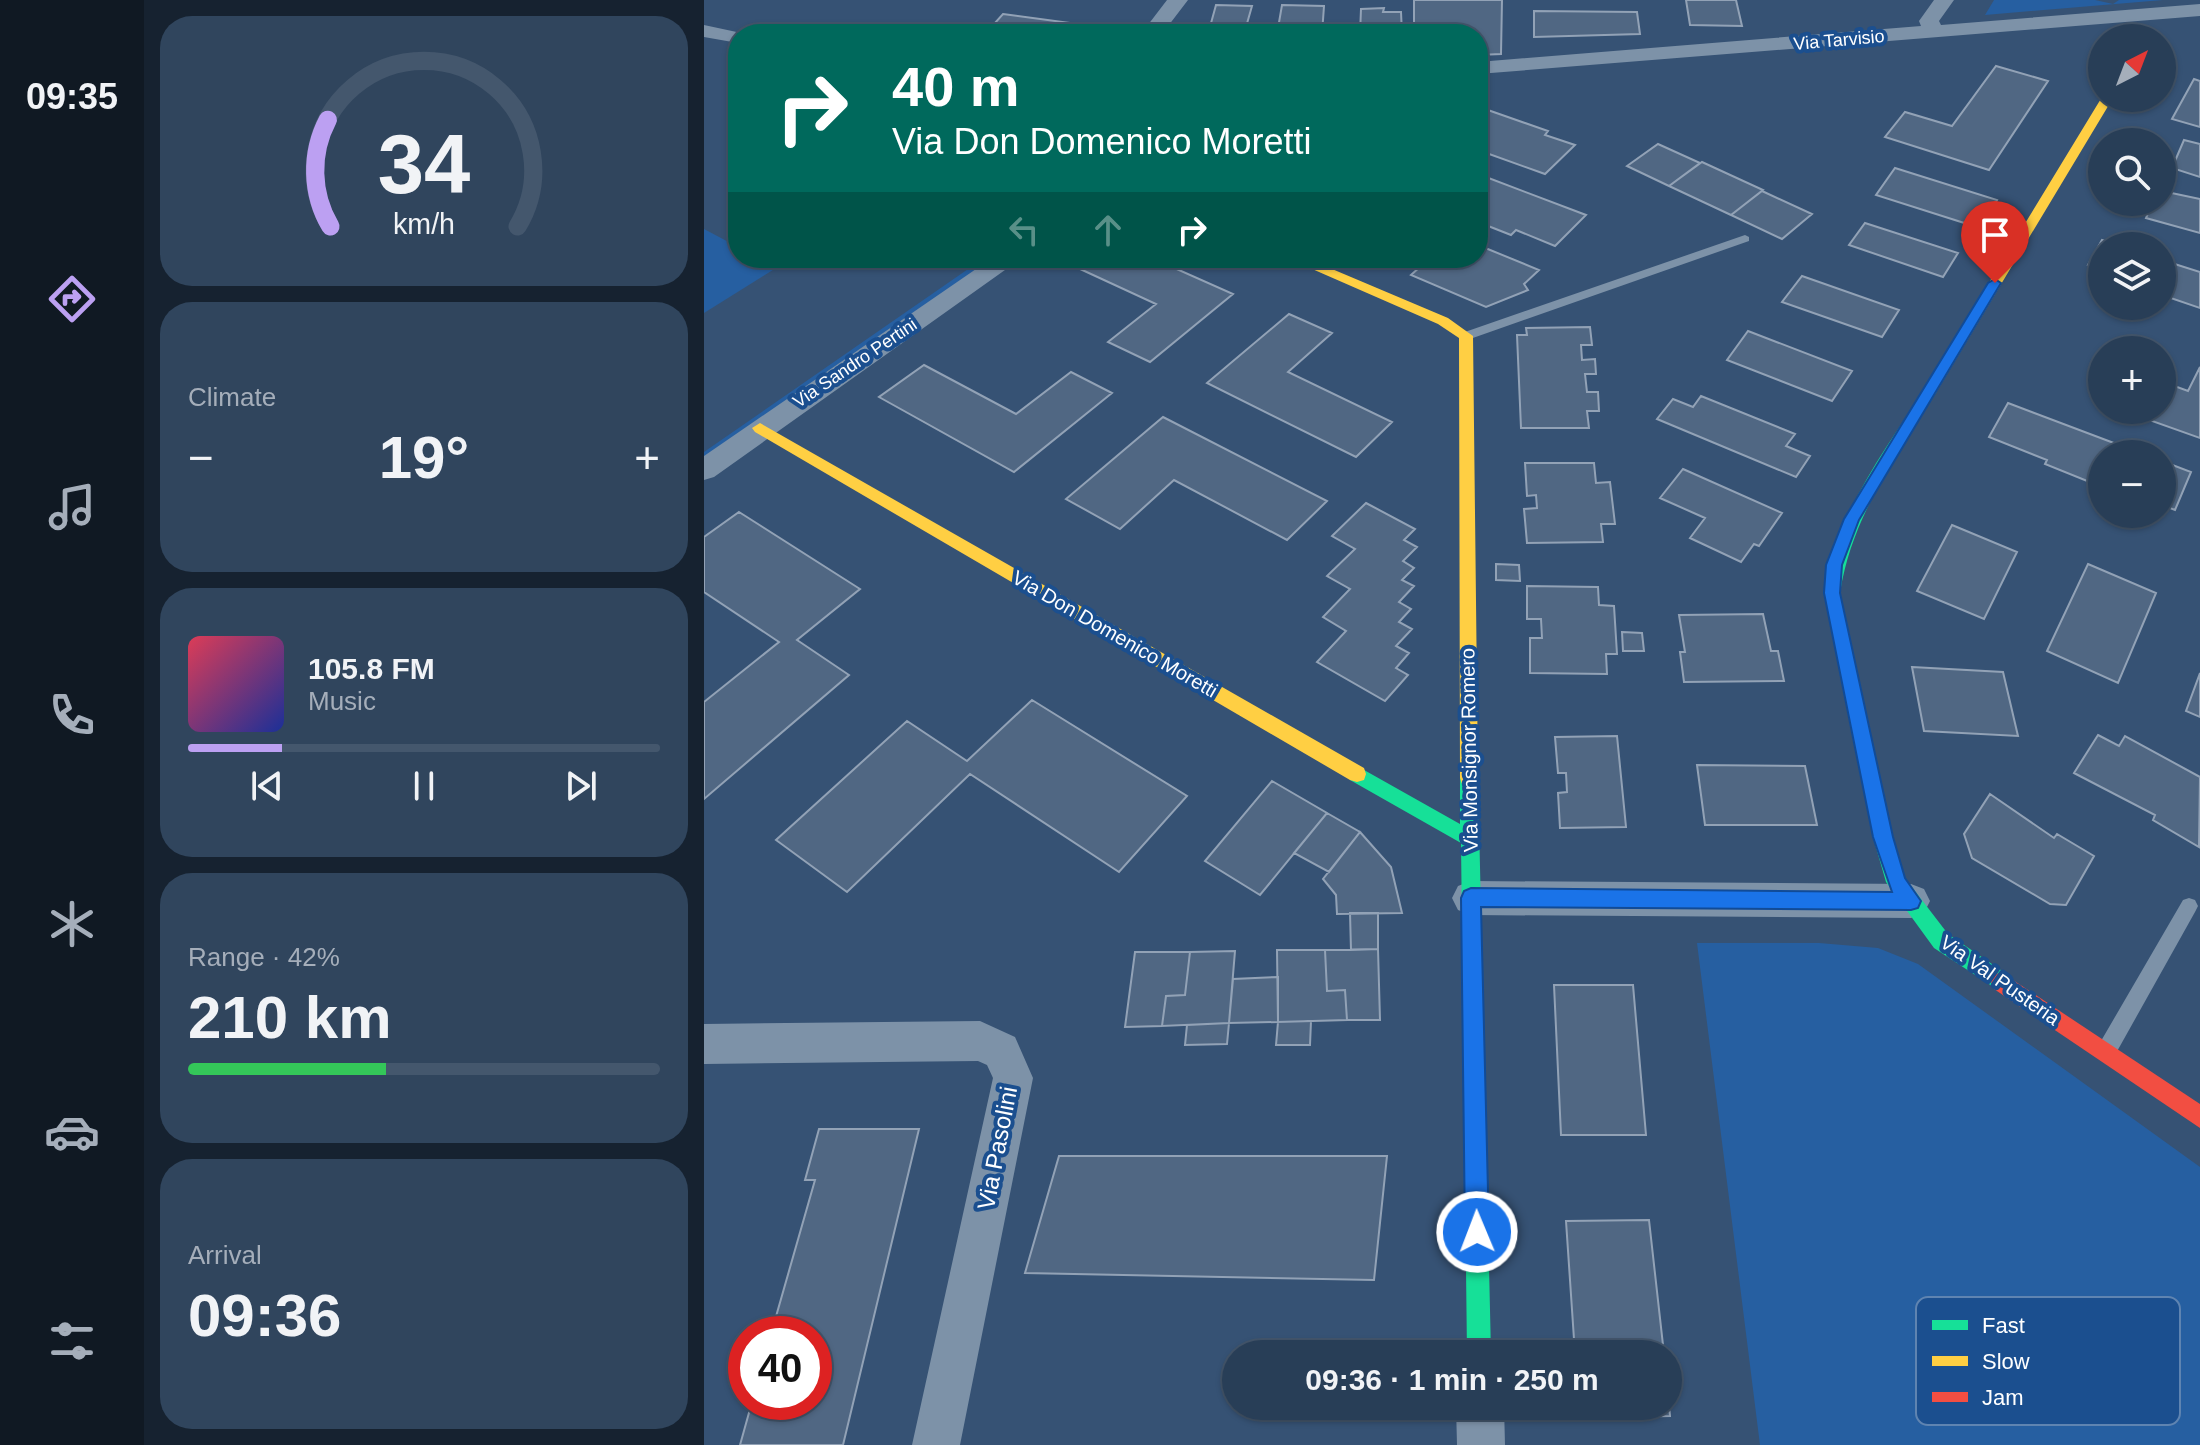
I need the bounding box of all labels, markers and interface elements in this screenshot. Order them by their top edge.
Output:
north arrow [2088,24,2176,112]
map controls [2088,24,2176,528]
street label: Via Tarvisio [1793,26,1885,54]
text: 40 m [892,55,1020,118]
icon: right [760,56,864,160]
text: 09:35 [26,76,118,117]
text: 34 [378,117,470,210]
text: Via Don Domenico Moretti [892,121,1312,162]
button: search [2088,128,2176,216]
pin [1961,201,2029,283]
text: km/h [393,208,455,240]
icon: left [1002,208,1046,252]
icon: ahead [1086,208,1130,252]
icon: right [1170,208,1214,252]
icon: arrive [1973,213,2017,257]
button: layers [2088,232,2176,320]
icon: directions [44,271,100,327]
street label: Via Sandro Pertini [789,314,921,412]
button: + [2088,336,2176,424]
text: Climate [188,382,276,412]
text: 19° [379,424,469,491]
text: − [188,433,214,482]
text: + [634,433,660,482]
button: − [2088,440,2176,528]
icon: music [44,479,100,535]
street label: Via Don Domenico Moretti [1009,566,1221,702]
street label: Via Monsignor Romero [1456,648,1482,852]
text: 105.8 FM [308,652,435,685]
text: Music [308,686,376,716]
icon: phone [44,687,100,743]
icon: previous [245,764,289,808]
icon: pause [402,764,446,808]
icon: next [559,764,603,808]
icon: climate [44,896,100,952]
street label: Via Val Pusteria [1936,931,2065,1030]
text: Range · 42% [188,942,340,972]
text: 210 km [188,984,392,1051]
street label: Via Pasolini [972,1084,1022,1212]
icon: car [44,1104,100,1160]
position arrow [1435,1190,1519,1274]
text: Arrival [188,1240,262,1270]
text: 09:36 [188,1282,341,1349]
legend [1916,1297,2180,1425]
icon: filters [44,1313,100,1369]
text: Fast [1982,1313,2025,1338]
speed limit sign: 40 [728,1316,832,1420]
text: Slow [1982,1349,2030,1374]
text: 09:36 · 1 min · 250 m [1305,1363,1599,1396]
text: Jam [1982,1385,2024,1410]

